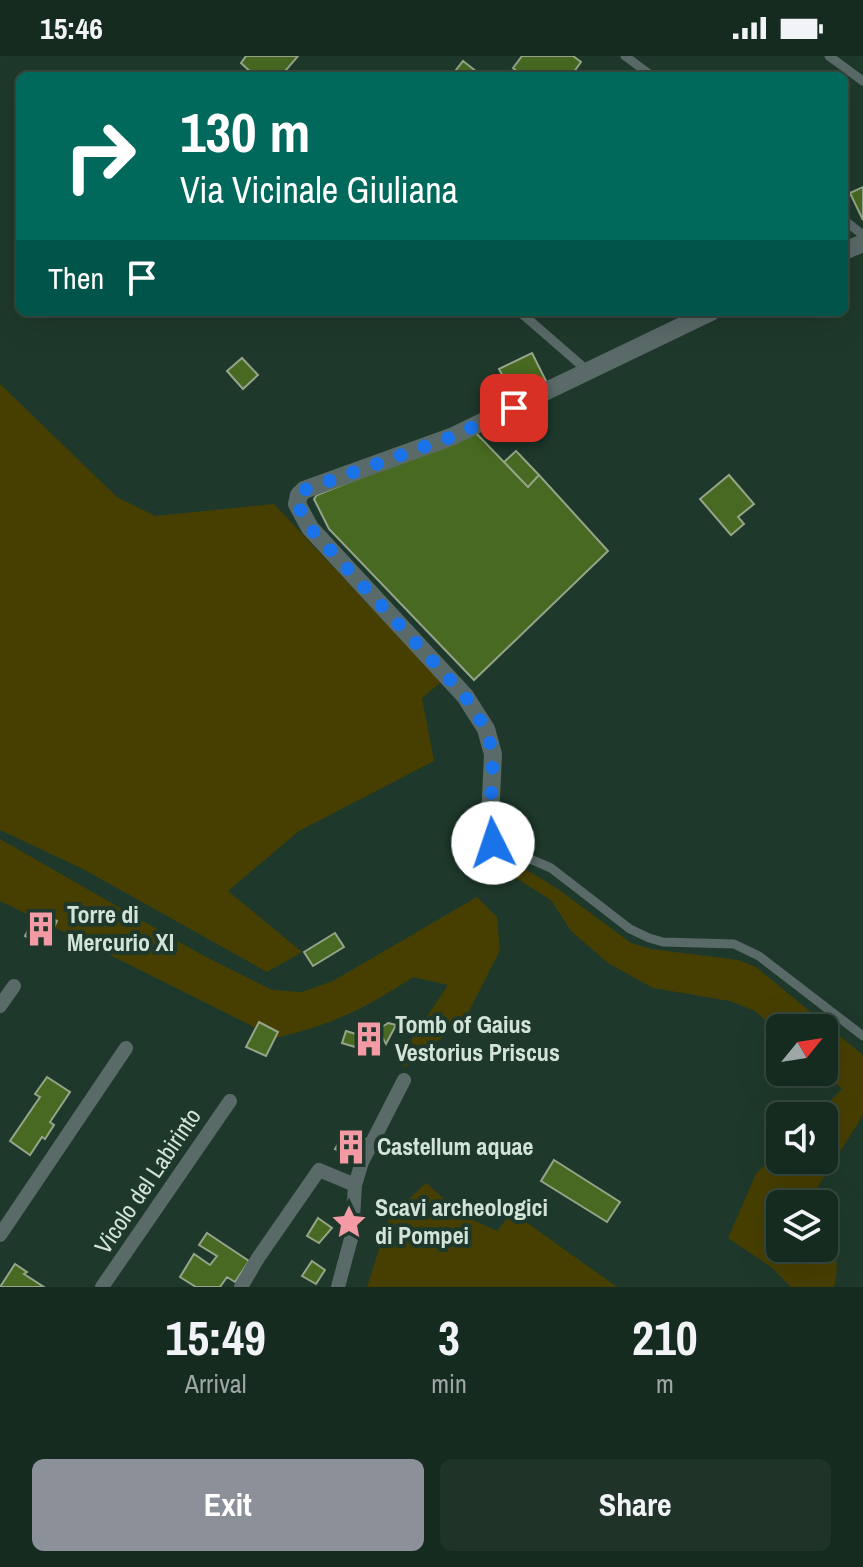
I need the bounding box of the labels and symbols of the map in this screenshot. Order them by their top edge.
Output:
pin [480,374,548,442]
position arrow [451,801,535,885]
place label: Torre di Mercurio XI [67,898,174,958]
building icon: Torre di Mercurio XI [22,910,60,948]
place label: Tomb of Gaius Vestorius Priscus [395,1008,560,1068]
north arrow [766,1014,838,1086]
building icon: Tomb of Gaius Vestorius Priscus [350,1020,388,1058]
street label: Vicolo del Labirinto [87,1101,208,1260]
building icon: Castellum aquae [332,1128,370,1166]
place label: Castellum aquae [377,1130,533,1162]
place label: Scavi archeologici di Pompei [375,1191,548,1251]
place icon: Scavi archeologici di Pompei [330,1203,368,1241]

